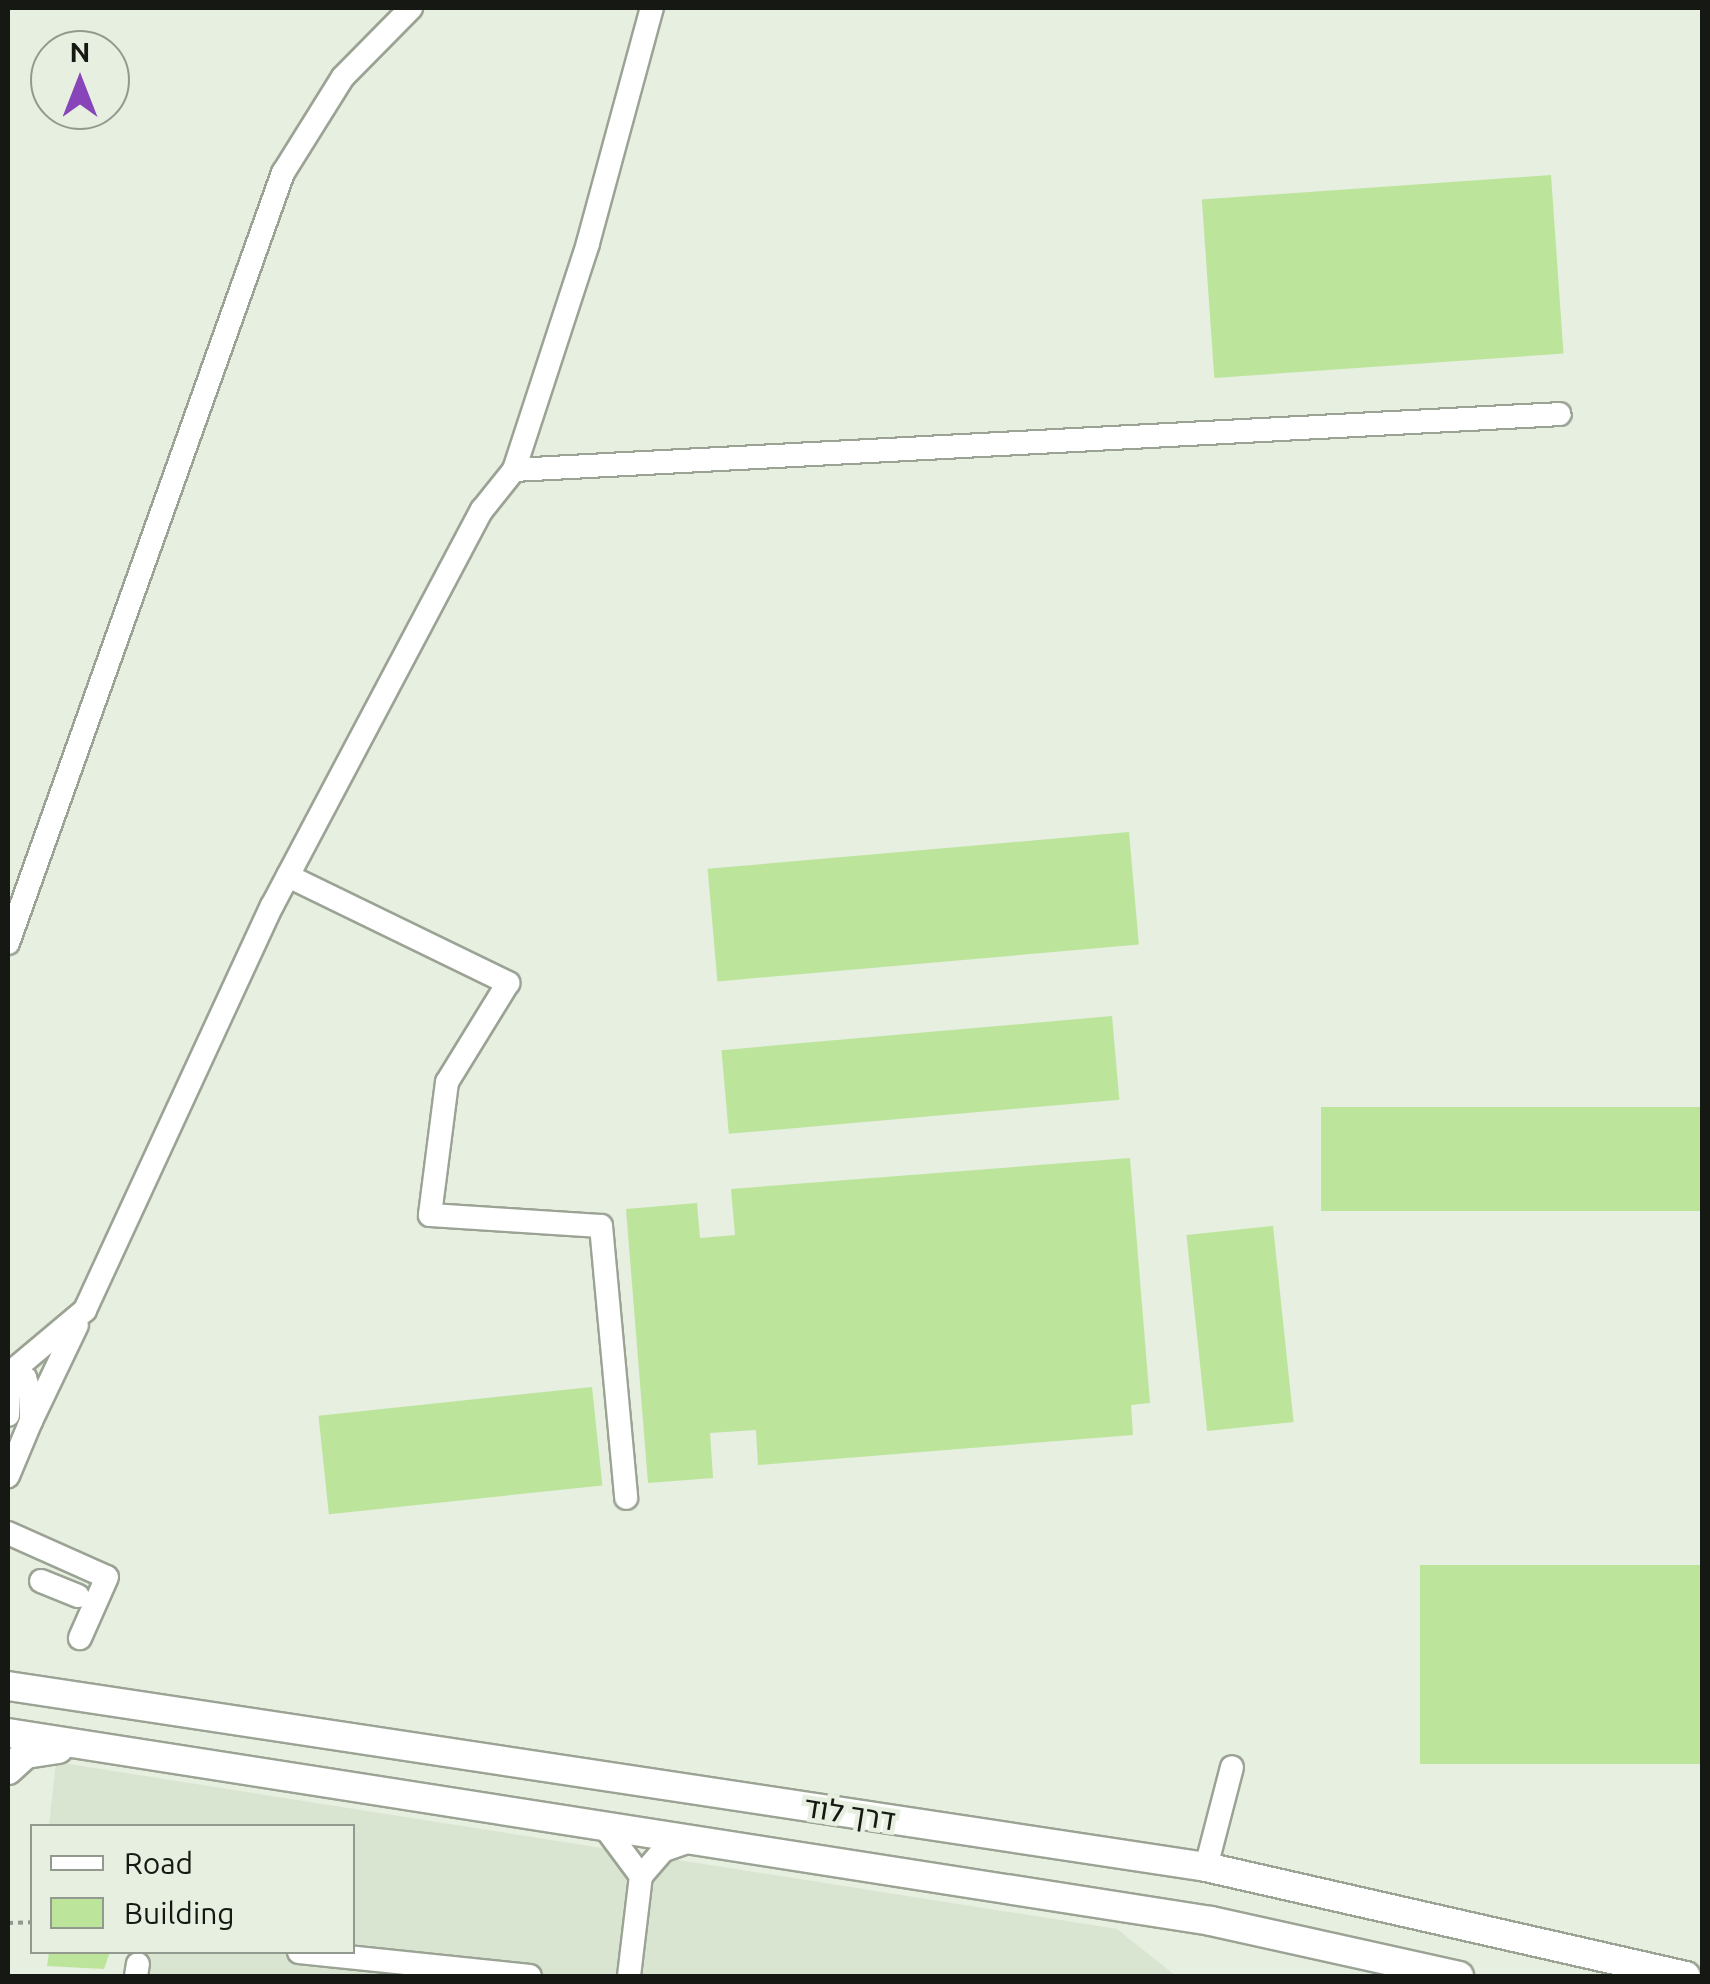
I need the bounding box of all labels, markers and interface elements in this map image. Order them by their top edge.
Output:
north arrow [30,30,130,130]
text: N [70,36,90,67]
street label: דרך לוד [802,1788,898,1838]
legend [30,1824,355,1954]
text: Road [124,1846,193,1880]
text: Building [124,1896,235,1930]

